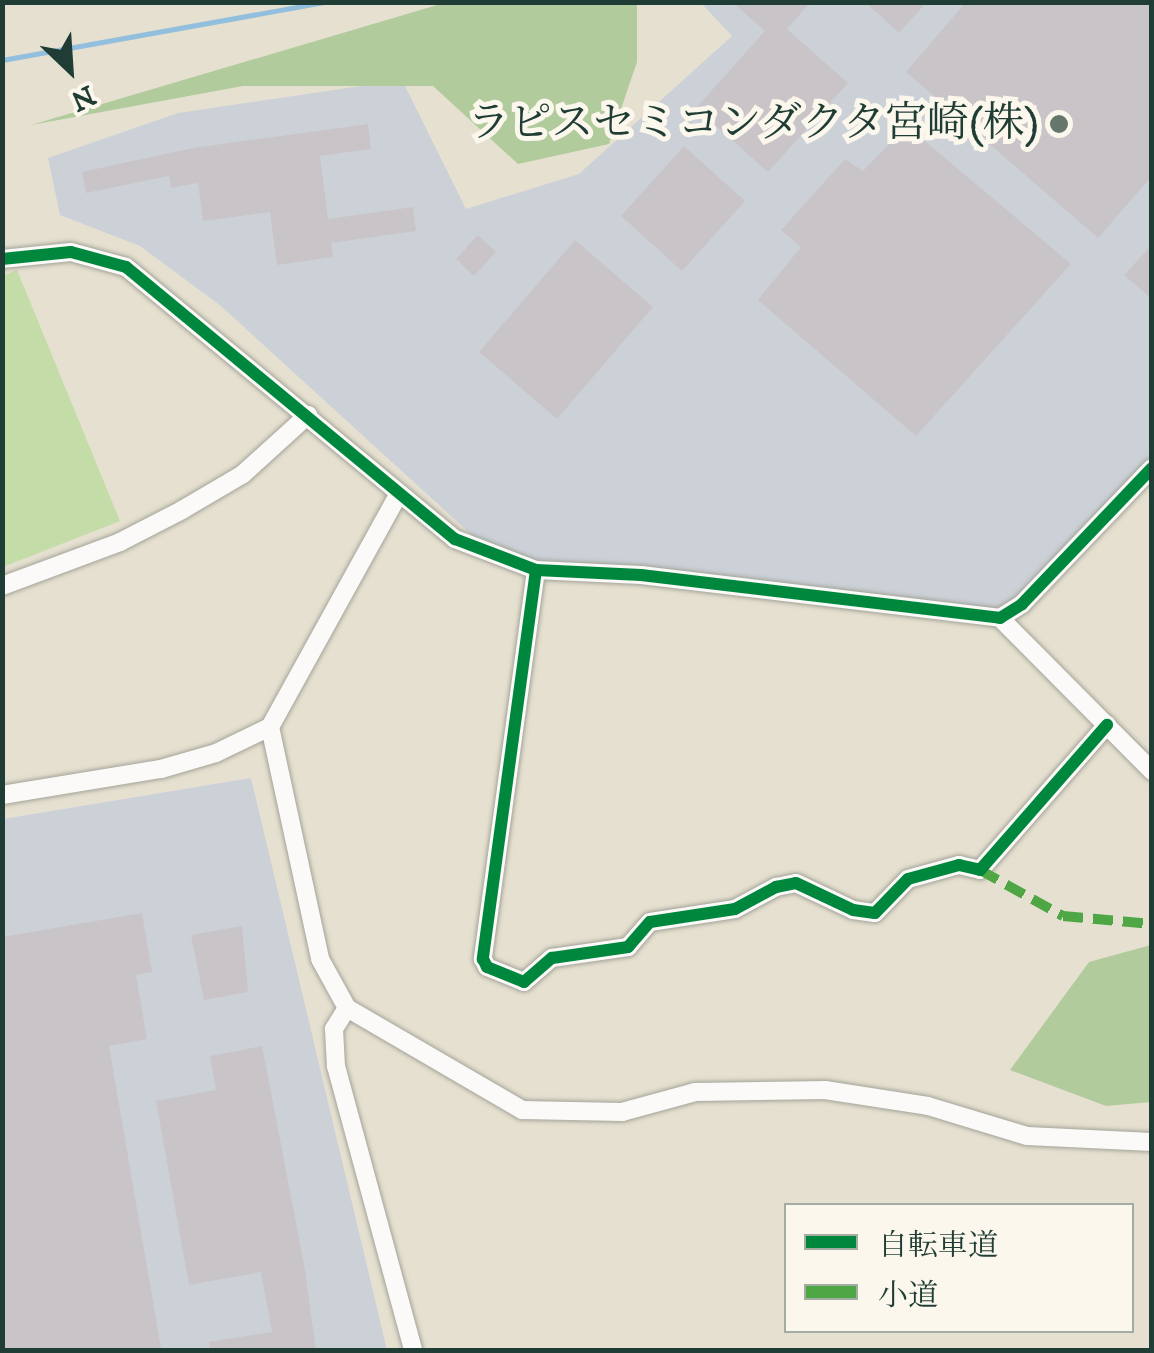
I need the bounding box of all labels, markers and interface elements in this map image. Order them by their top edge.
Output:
north arrow [20,20,120,120]
text: N [65,77,101,118]
place label: ラピスセミコンダクタ宮崎(株) [465,99,1039,149]
marker: ラピスセミコンダクタ宮崎(株) [1048,113,1070,135]
legend [784,1203,1134,1333]
text: 自転車道 [878,1228,998,1265]
text: 小道 [878,1278,938,1315]

